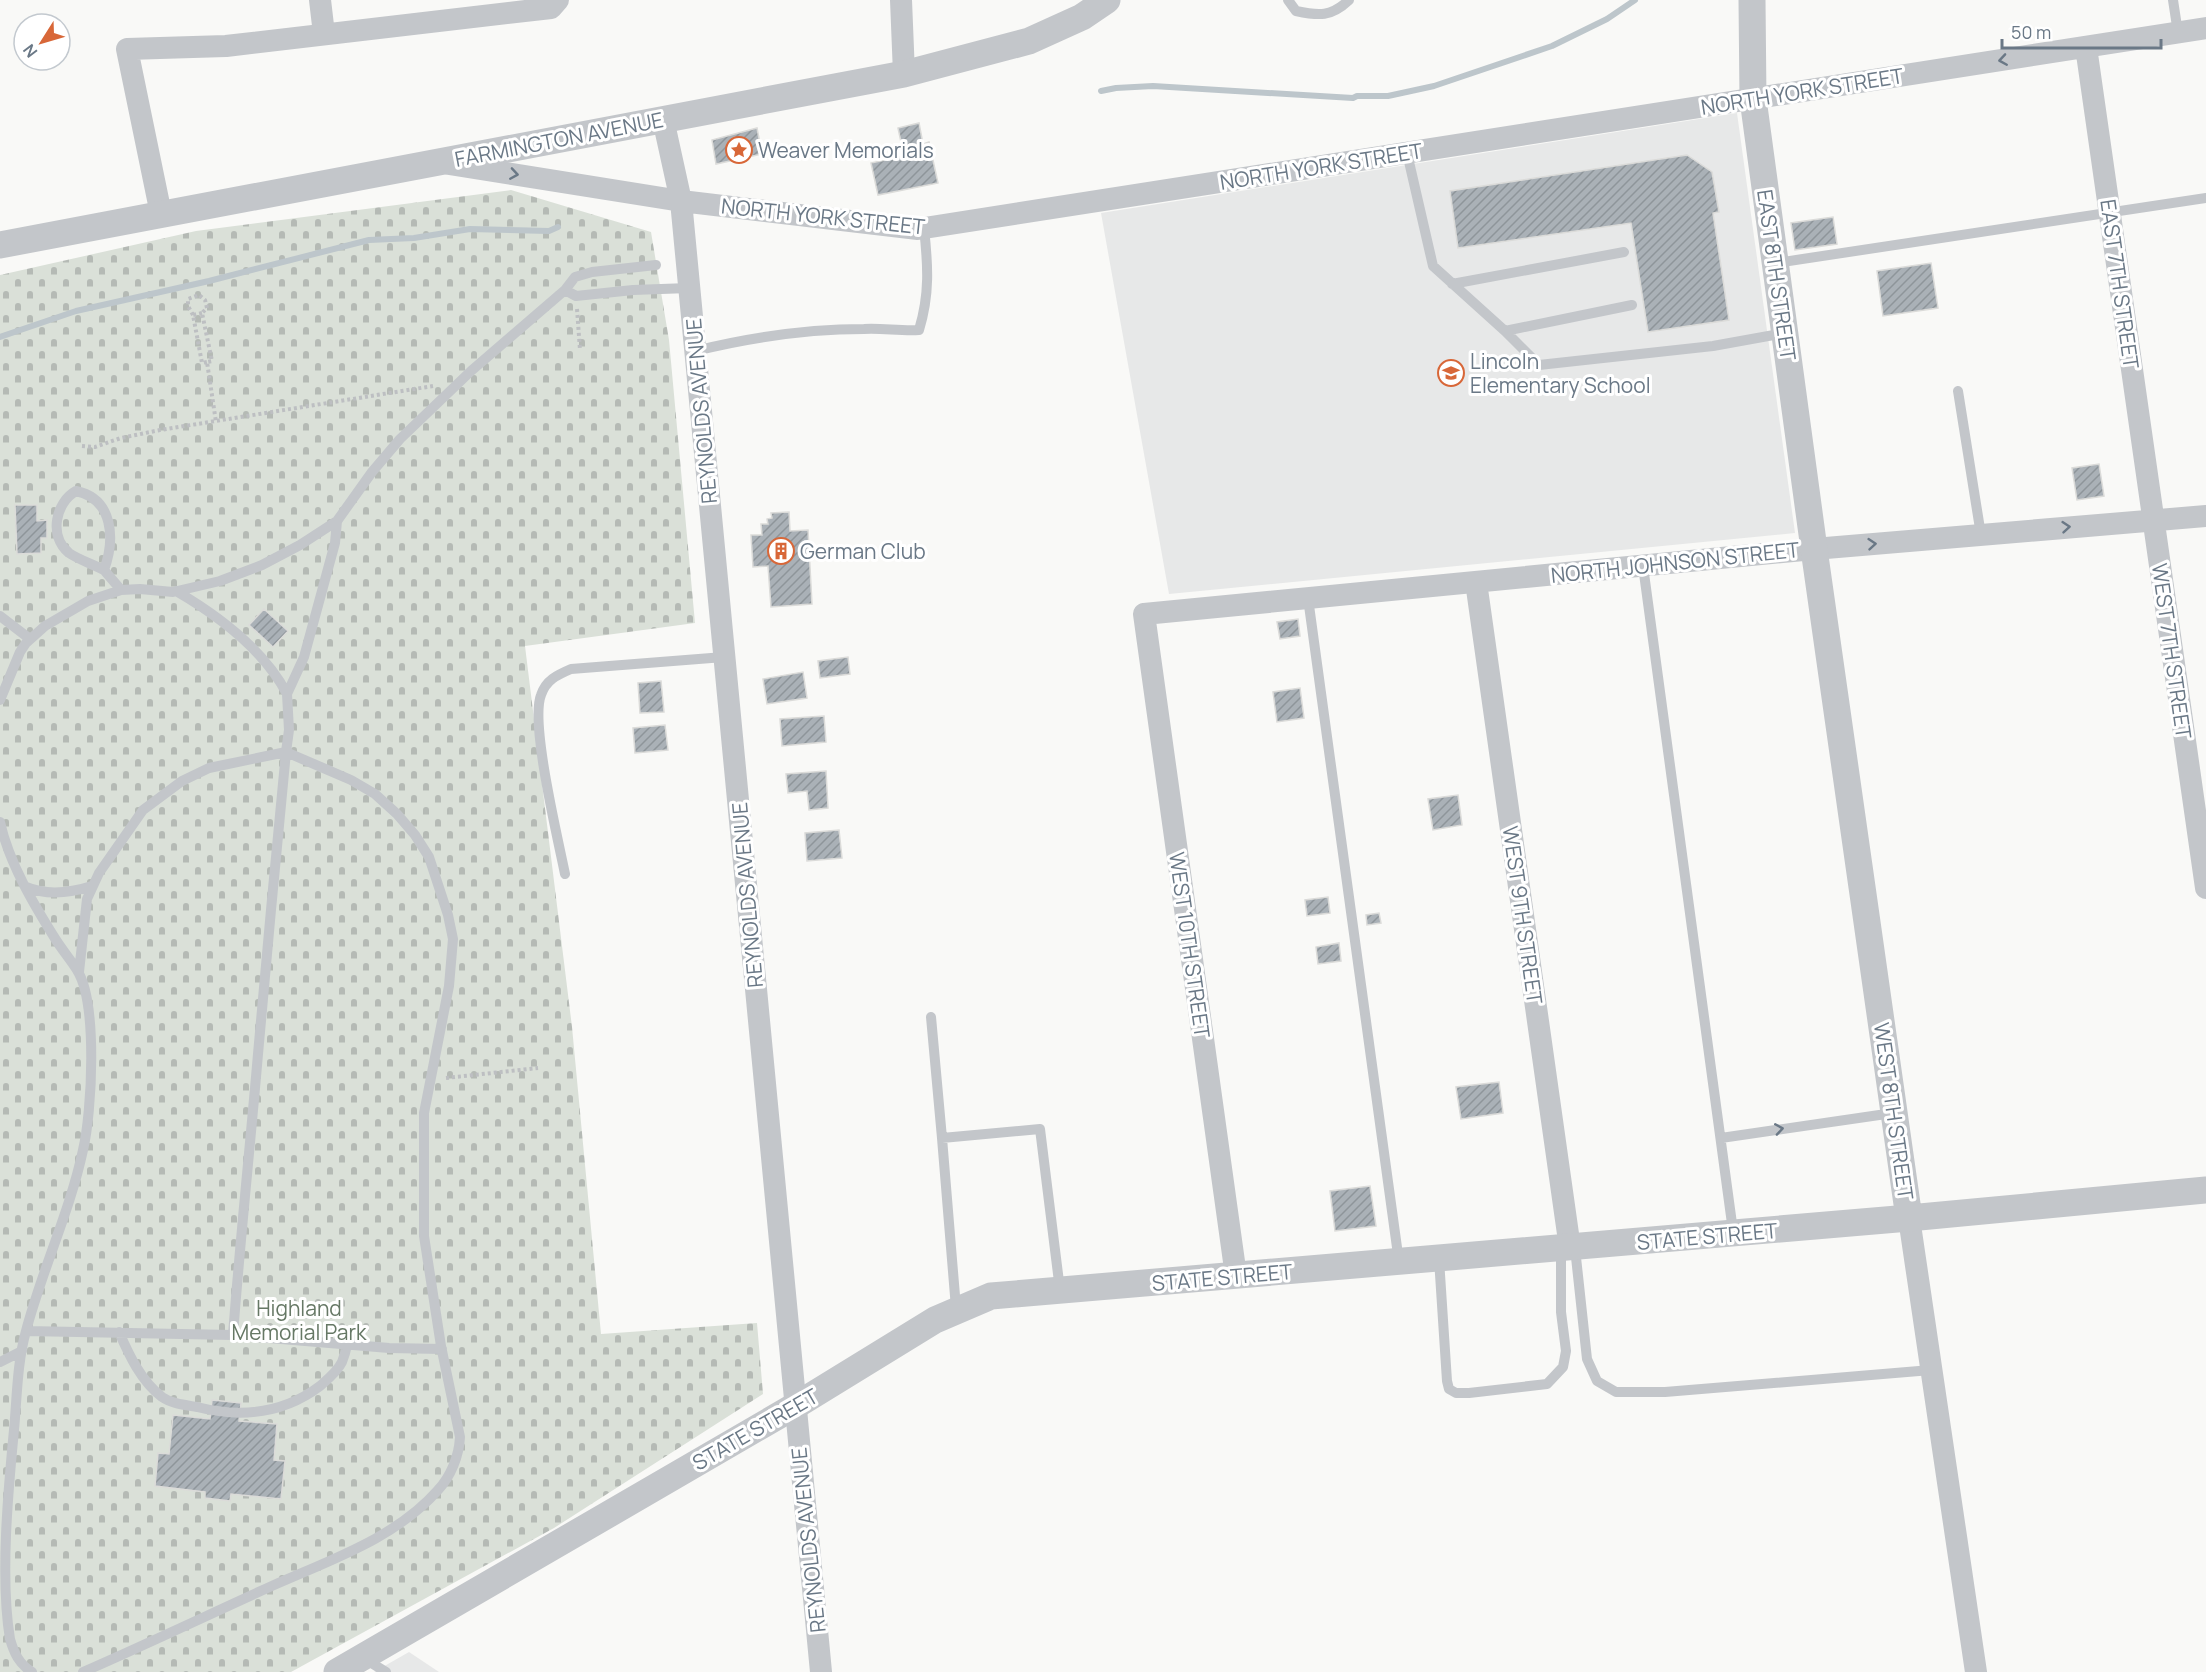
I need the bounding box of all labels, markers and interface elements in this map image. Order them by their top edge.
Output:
north arrow [12,12,72,72]
scale bar [2002,12,2161,50]
text: 50 m [2011,20,2051,44]
text: N [18,40,42,62]
one-way arrow [1998,53,2008,66]
street label: NORTH YORK STREET [1699,61,1906,121]
street label: FARMINGTON AVENUE [452,105,666,173]
place icon: Weaver Memorials [724,135,754,165]
place label: Weaver Memorials [758,136,934,164]
street label: NORTH YORK STREET [1218,136,1425,196]
one-way arrow [510,168,519,180]
street label: EAST 8TH STREET [1751,188,1803,363]
street label: NORTH YORK STREET [720,191,927,241]
street label: EAST 7TH STREET [2094,198,2146,371]
street label: REYNOLDS AVENUE [679,317,723,505]
place label: Lincoln Elementary School [1470,347,1651,399]
school or university icon: Lincoln Elementary School [1436,358,1466,388]
one-way arrow [2062,521,2071,534]
street label: NORTH JOHNSON STREET [1549,535,1801,589]
building icon: German Club [766,536,796,566]
place label: German Club [800,537,926,565]
one-way arrow [1867,538,1877,551]
street label: WEST 7TH STREET [2146,561,2198,741]
street label: REYNOLDS AVENUE [725,801,769,989]
street label: WEST 9TH STREET [1497,824,1549,1006]
street label: WEST 10TH STREET [1163,850,1217,1040]
street label: WEST 8TH STREET [1868,1021,1920,1202]
one-way arrow [1774,1123,1783,1135]
street label: STATE STREET [1636,1216,1779,1256]
street label: STATE STREET [1151,1257,1294,1297]
park label: Highland Memorial Park [232,1294,367,1346]
street label: STATE STREET [687,1381,823,1476]
street label: REYNOLDS AVENUE [784,1446,832,1634]

